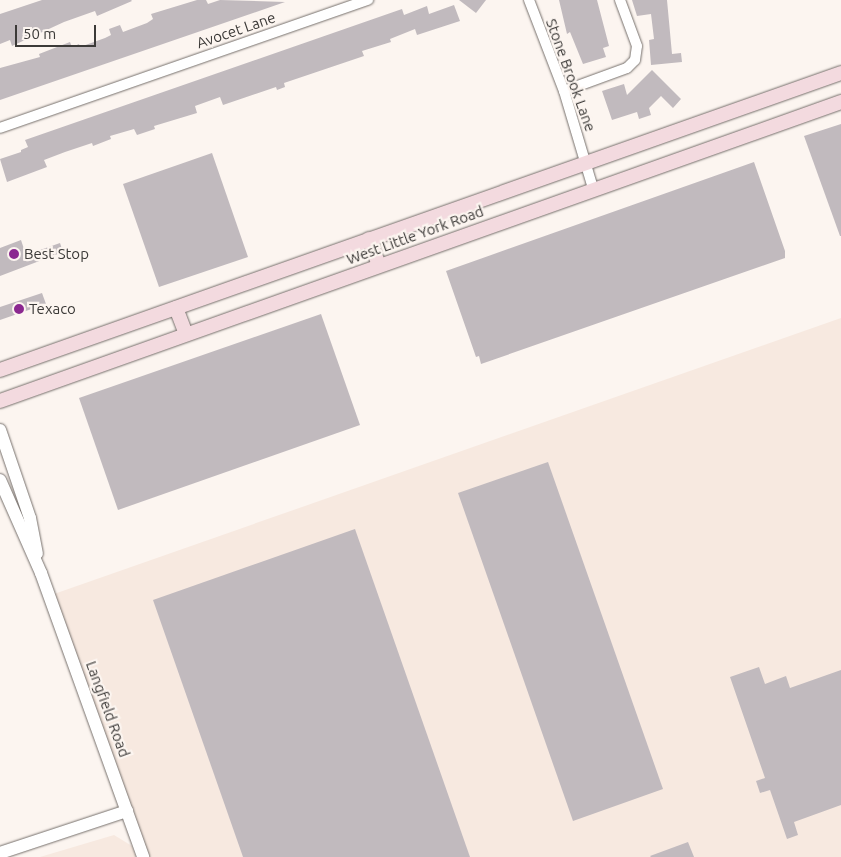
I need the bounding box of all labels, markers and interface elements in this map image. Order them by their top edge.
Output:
street label: Avocet Lane [194,8,278,52]
scale bar [18,15,99,47]
street label: Stone Brook Lane [542,16,600,134]
text: 50 m [23,25,56,42]
street label: West Little York Road [344,202,486,268]
place label: Best Stop [24,245,89,263]
marker: Best Stop [8,248,20,260]
place label: Texaco [29,300,76,318]
marker: Texaco [13,303,25,315]
street label: Langfield Road [82,659,134,759]

